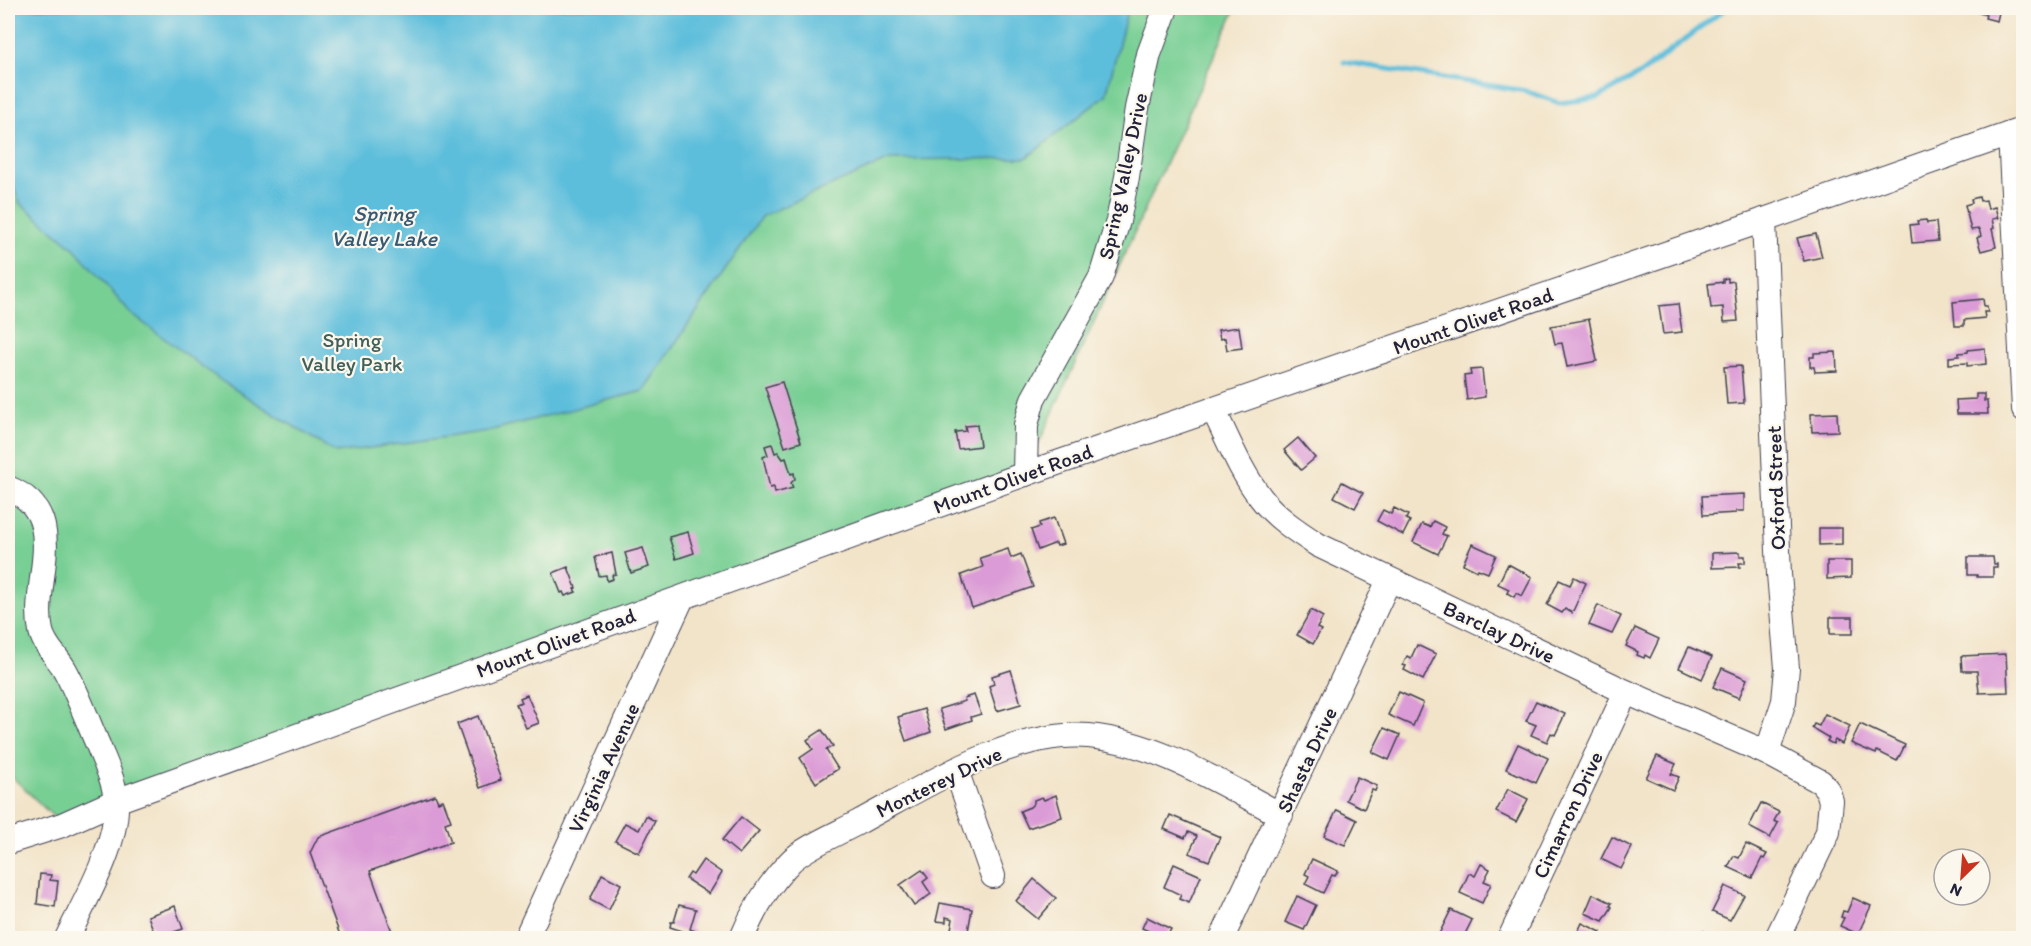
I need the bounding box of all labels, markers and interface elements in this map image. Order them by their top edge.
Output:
street label: Spring Valley Drive [1093,90,1152,262]
water label: Spring Valley Lake [331,200,438,252]
street label: Mount Olivet Road [1389,281,1557,360]
park label: Spring Valley Park [302,327,403,376]
street label: Oxford Street [1761,425,1790,551]
street label: Mount Olivet Road [930,438,1096,519]
street label: Barclay Drive [1439,595,1559,668]
street label: Mount Olivet Road [473,602,639,683]
street label: Virginia Avenue [562,699,645,837]
street label: Shasta Drive [1271,703,1342,817]
street label: Monterey Drive [872,740,1006,823]
street label: Cimarron Drive [1527,747,1608,882]
north arrow [1932,847,1992,907]
text: N [1947,879,1965,901]

